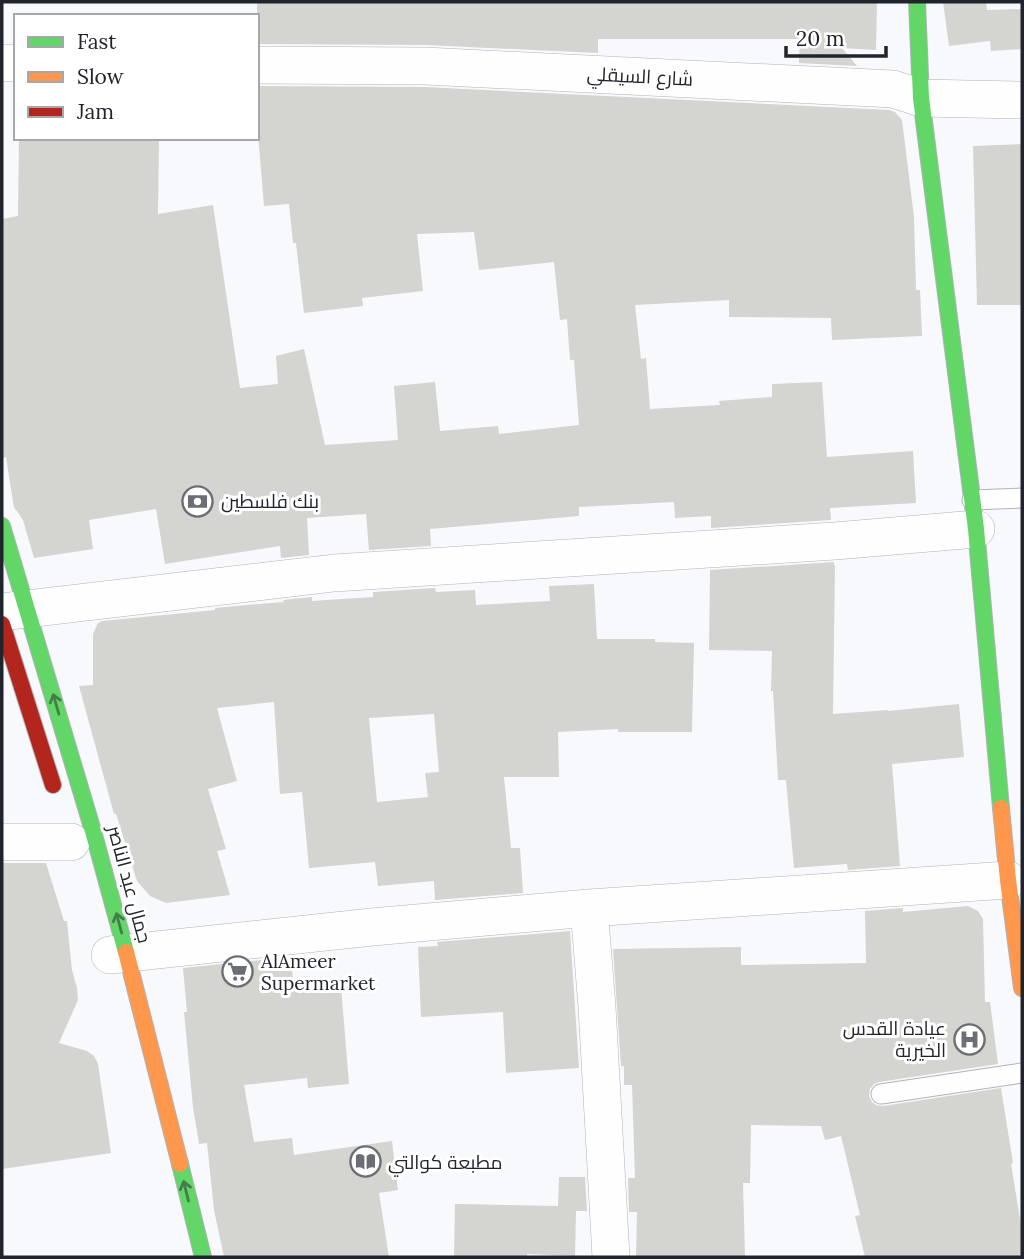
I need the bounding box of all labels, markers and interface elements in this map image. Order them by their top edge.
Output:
legend [14,14,259,140]
scale bar [786,14,886,58]
text: 20 m [796,25,845,52]
text: Fast [77,28,117,55]
street label: شارع السيقلي [586,61,694,94]
text: Slow [77,63,124,90]
text: Jam [76,98,114,125]
bank icon: بنك فلسطين [181,484,215,518]
place label: بنك فلسطين [221,489,319,513]
one-way arrow [48,694,61,716]
street label: جمال عبد الناصر [103,822,157,945]
one-way arrow [111,912,124,934]
place label: AlAmeer Supermarket [260,949,376,995]
supermarket icon: AlAmeer Supermarket [221,955,255,989]
place label: عيادة القدس الخيرية [843,1016,946,1062]
hospital icon: عيادة القدس الخيرية [952,1022,986,1056]
library icon: مطبعة كوالتي [348,1145,382,1179]
place label: مطبعة كوالتي [388,1150,502,1177]
one-way arrow [179,1180,192,1203]

